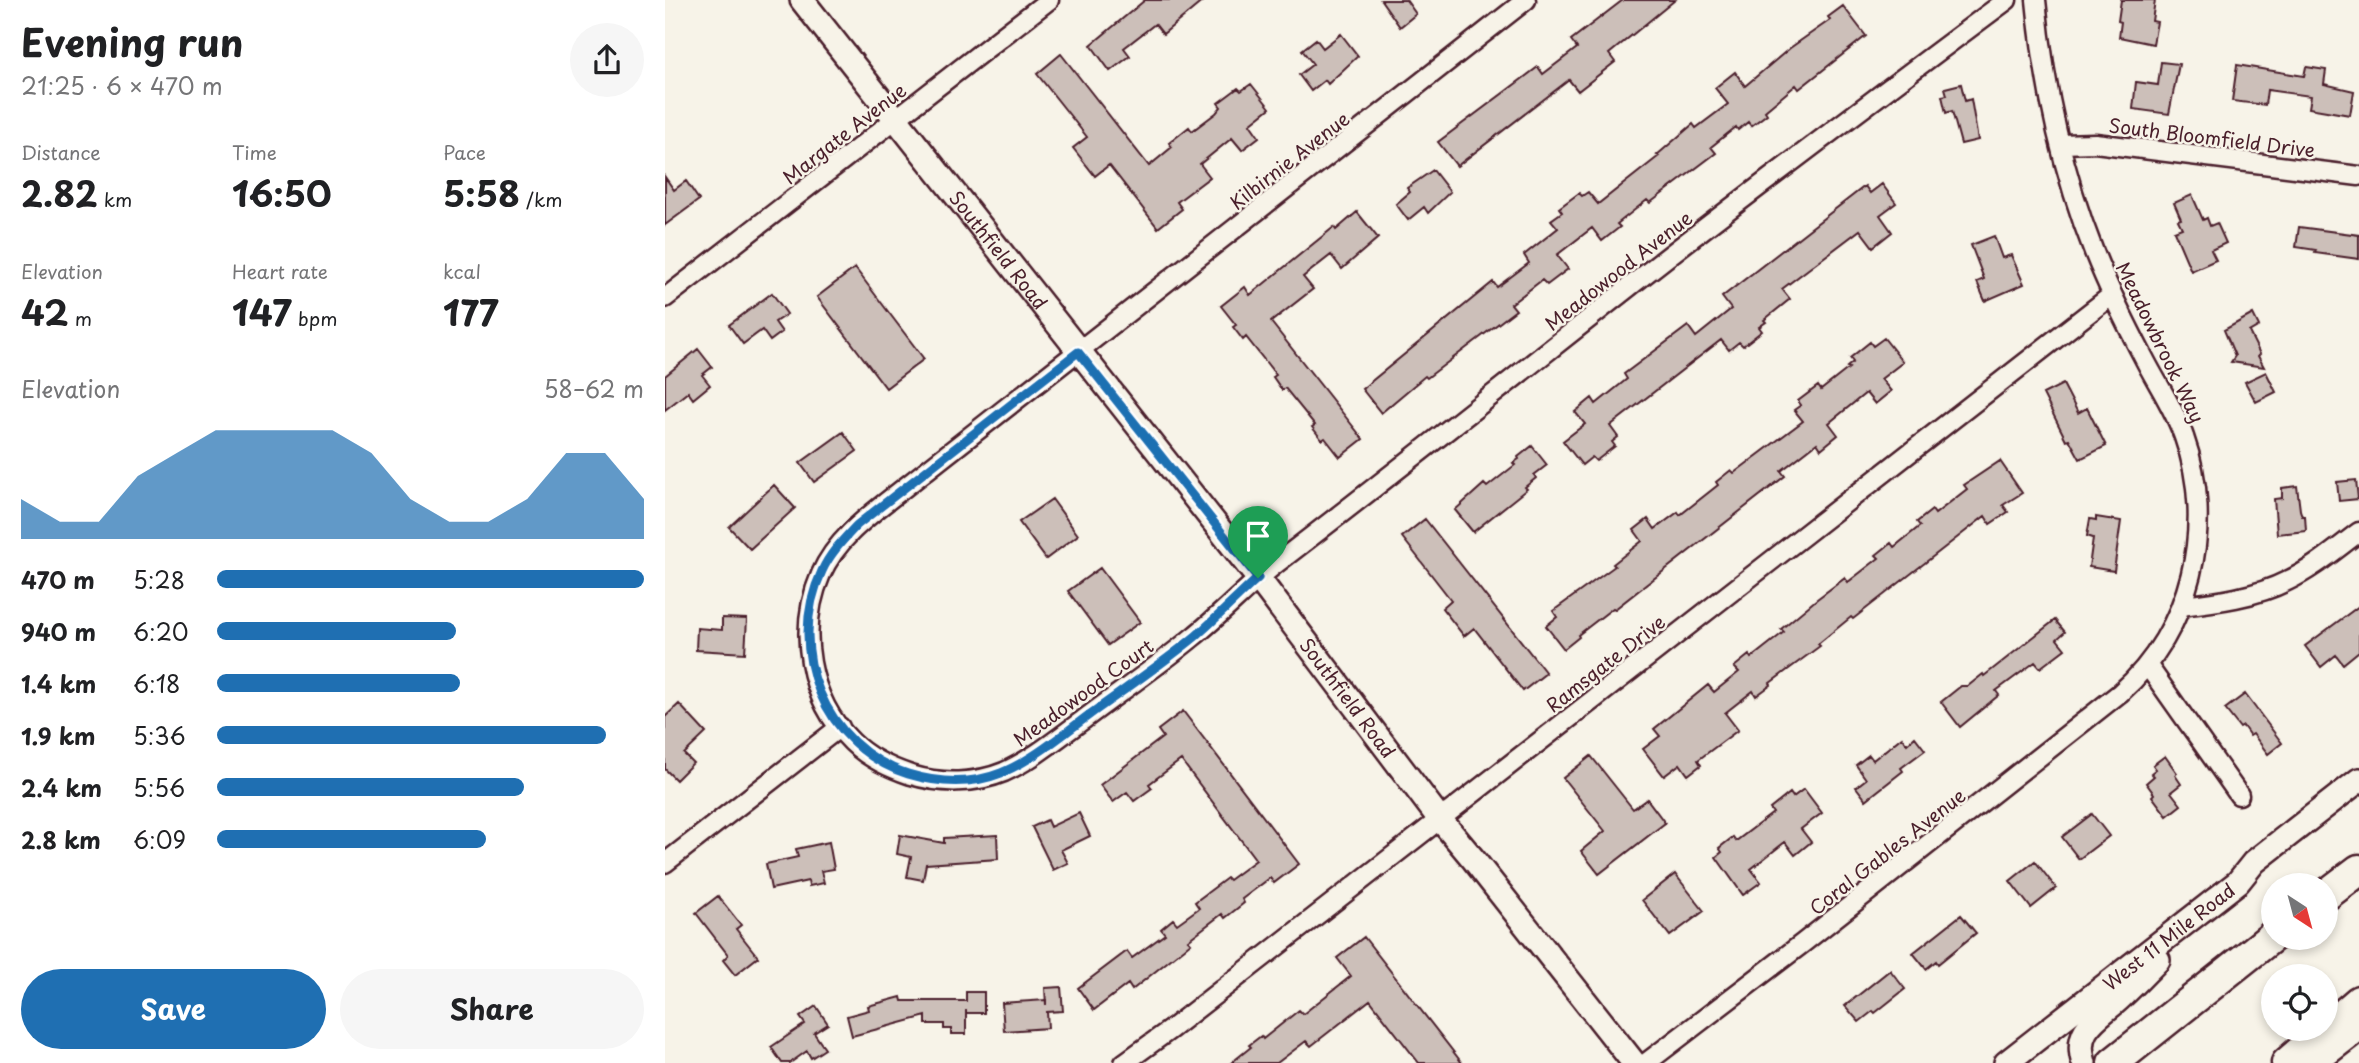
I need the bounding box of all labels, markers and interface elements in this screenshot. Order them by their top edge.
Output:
text: Evening run [21,13,243,70]
button: share [570,23,644,97]
text: 21:25 · 6 × 470 m [21,68,223,103]
street label: Margate Avenue [776,76,912,190]
street label: Kilbirnie Avenue [1223,104,1355,216]
street label: South Bloomfield Drive [2107,110,2317,164]
text: Distance [21,138,101,166]
text: Time [232,138,277,166]
text: Pace [443,138,486,166]
text: 2.82 [21,166,98,219]
text: 16:50 [232,166,332,219]
text: 5:58 [443,166,520,219]
street label: Southfield Road [943,184,1055,315]
text: km [98,185,132,213]
text: /km [520,185,562,213]
street label: Meadowood Avenue [1538,204,1698,336]
text: Elevation [21,257,103,285]
text: Heart rate [232,257,328,285]
text: kcal [443,257,481,285]
street label: Meadowbrook Way [2110,257,2212,427]
text: 42 [21,285,69,338]
text: 147 [232,285,292,338]
text: 177 [443,285,498,338]
text: m [69,304,92,332]
text: bpm [292,304,337,332]
text: Elevation [21,371,120,406]
text: 58–62 m [544,371,644,406]
pin [1228,506,1288,578]
icon: arrive [1239,517,1277,555]
text: 470 m [21,562,95,597]
text: 5:28 [133,562,185,597]
street label: Ramsgate Drive [1539,607,1671,719]
text: 940 m [21,614,96,649]
text: 6:20 [133,614,189,649]
street label: Meadowood Court [1007,631,1159,752]
street label: Southfield Road [1294,632,1403,764]
text: 1.4 km [21,666,96,701]
text: 6:18 [133,666,180,701]
text: 1.9 km [21,718,95,753]
text: 5:36 [133,718,186,753]
text: 2.4 km [21,770,102,805]
text: 5:56 [133,770,185,805]
street label: Coral Gables Avenue [1803,781,1971,921]
text: 2.8 km [21,822,101,857]
text: 6:09 [133,822,186,857]
north arrow [2261,873,2338,950]
map controls [2261,873,2338,1041]
street label: West 11 Mile Road [2096,876,2240,997]
button: locate [2261,964,2338,1041]
button: Save [21,969,326,1049]
button: Share [340,969,644,1049]

